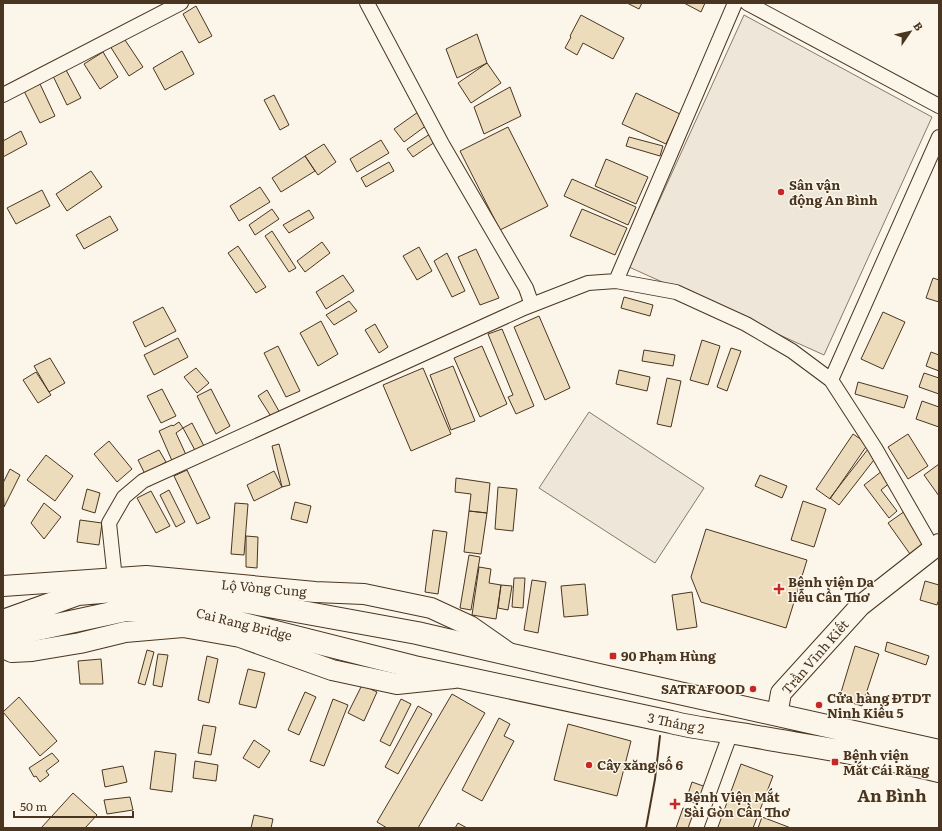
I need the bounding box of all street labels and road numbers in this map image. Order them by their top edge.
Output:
street label: Lộ Vòng Cung [221,574,308,601]
street label: Cai Rang Bridge [194,602,294,645]
street label: Trần Vĩnh Kiết [777,615,853,698]
street label: 3 Tháng 2 [646,707,707,738]

